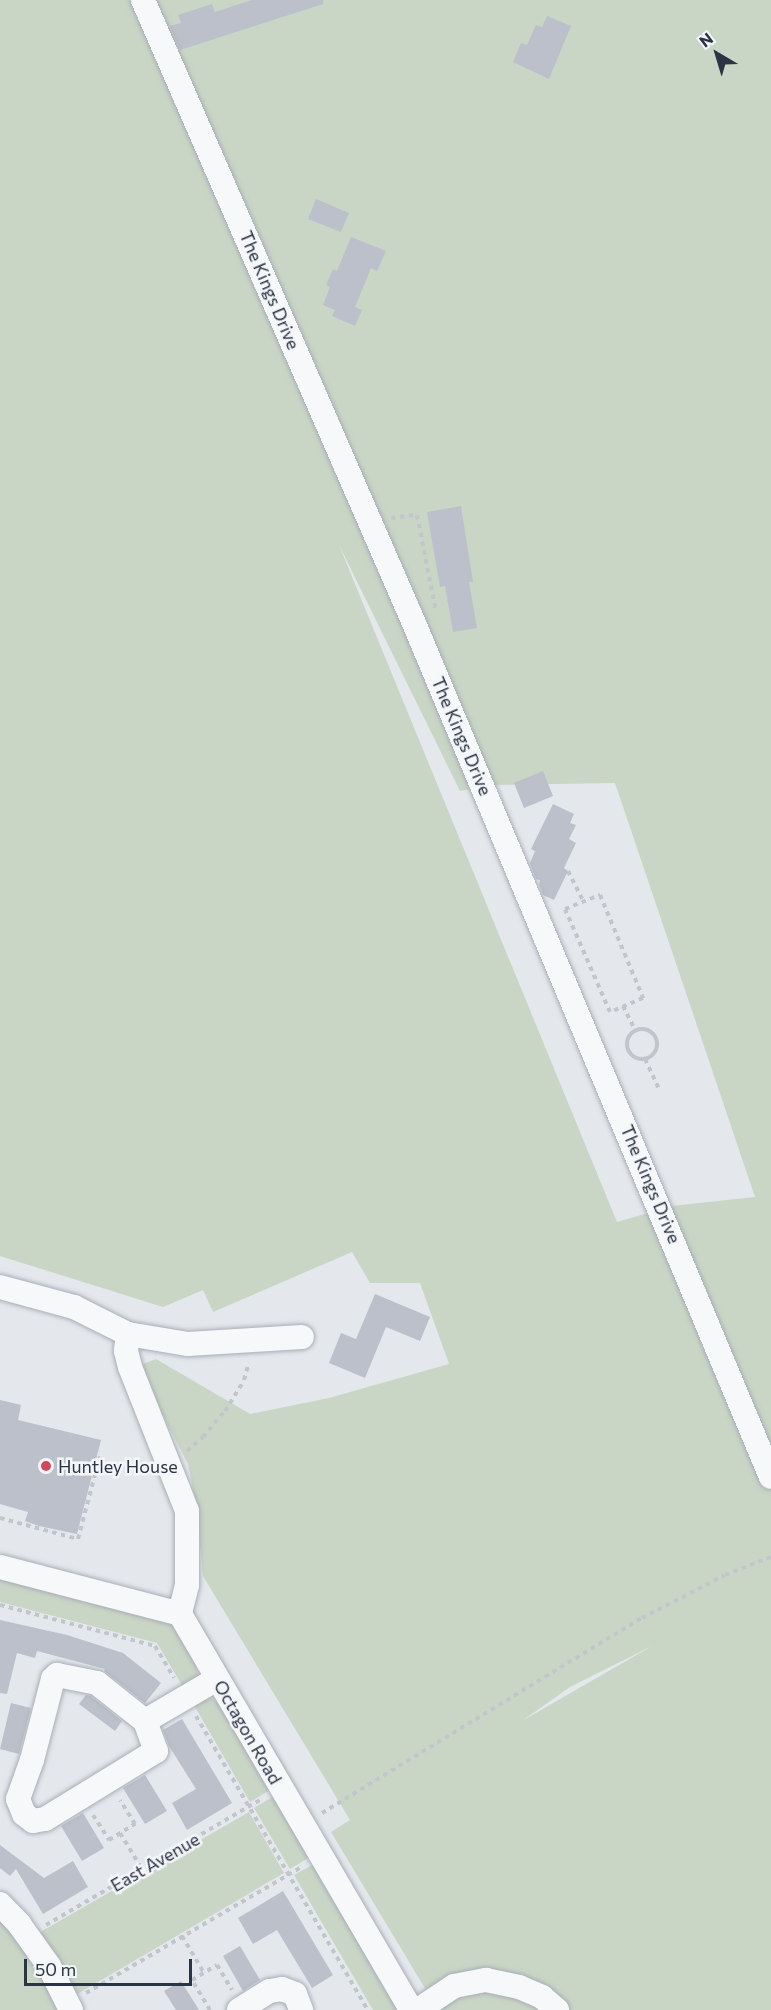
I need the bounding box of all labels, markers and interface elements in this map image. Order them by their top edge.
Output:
north arrow [687,24,747,84]
text: N [695,28,716,51]
street label: The Kings Drive [235,227,305,353]
street label: The Kings Drive [427,673,497,799]
street label: The Kings Drive [616,1121,686,1247]
place label: Huntley House [58,1455,178,1477]
marker: Huntley House [39,1459,53,1473]
street label: Octagon Road [210,1676,286,1788]
street label: East Avenue [107,1828,203,1896]
scale bar [27,1947,195,1985]
text: 50 m [35,1958,76,1980]

